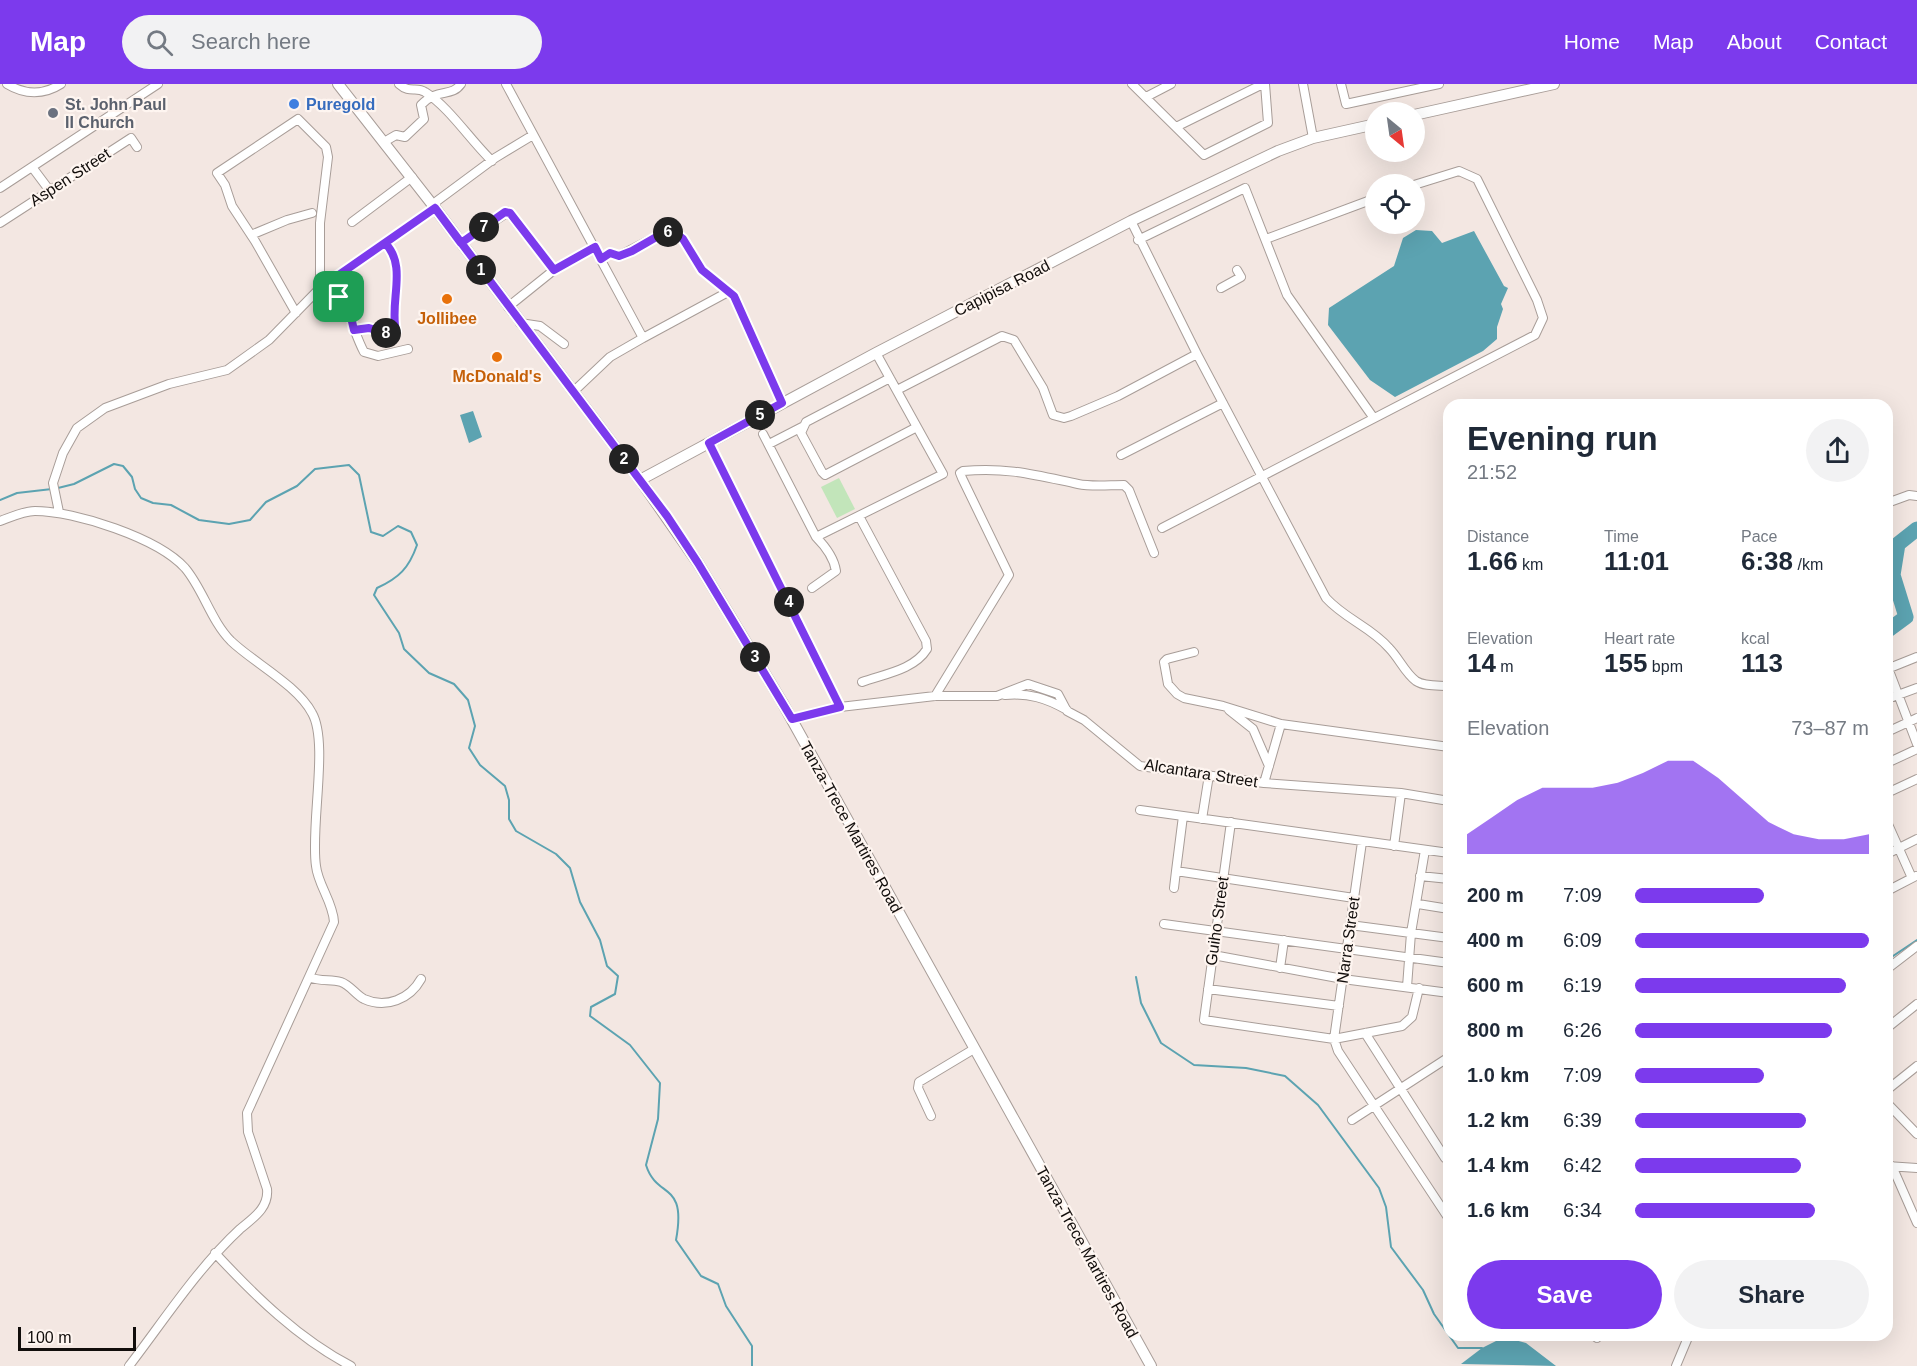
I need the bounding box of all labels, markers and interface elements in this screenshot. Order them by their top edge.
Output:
search box [122,15,542,69]
text: Map [30,26,86,57]
icon: search [143,26,176,59]
text: Search here [191,29,311,54]
text: Home [1564,30,1620,53]
text: Map [1653,30,1694,53]
text: About [1727,30,1782,53]
text: Contact [1815,30,1887,53]
place label: St. John Paul II Church [65,96,166,131]
place label: Puregold [306,96,375,113]
marker: Puregold [287,97,301,111]
north arrow [1365,102,1425,162]
map controls [1365,102,1425,234]
marker: St. John Paul II Church [46,106,60,120]
street label: Aspen Street [27,144,114,209]
button: locate [1365,174,1425,234]
pin: 7 [469,212,499,242]
pin: 6 [653,217,683,247]
text: 7 [480,218,488,235]
text: 6 [664,223,672,240]
pin: 1 [466,255,496,285]
street label: Capipisa Road [951,257,1053,319]
text: 1 [477,261,485,278]
pin [313,271,364,322]
icon: arrive [322,280,355,313]
marker: Jollibee [440,292,454,306]
place label: Jollibee [417,310,477,327]
pin: 8 [371,318,401,348]
text: 8 [382,324,390,341]
marker: McDonald's [490,350,504,364]
place label: McDonald's [452,368,542,385]
pin: 5 [745,400,775,430]
text: 5 [756,406,764,423]
button: share [1806,419,1869,482]
text: Evening run [1467,420,1658,457]
pin: 2 [609,444,639,474]
text: 2 [620,450,628,467]
text: 21:52 [1467,461,1517,483]
text: Distance [1467,528,1529,545]
text: Time [1604,528,1639,545]
text: Pace [1741,528,1777,545]
text: 1.66 [1467,546,1518,576]
text: 11:01 [1604,546,1669,576]
text: 6:38 [1741,546,1793,576]
text: km [1518,556,1543,573]
text: /km [1793,556,1823,573]
pin: 4 [774,587,804,617]
text: 4 [785,593,793,610]
text: Elevation [1467,630,1533,647]
text: Heart rate [1604,630,1675,647]
text: kcal [1741,630,1769,647]
pin: 3 [740,642,770,672]
text: 3 [751,648,759,665]
text: 14 [1467,648,1496,678]
text: 155 [1604,648,1647,678]
text: 113 [1741,648,1783,678]
text: m [1496,658,1514,675]
text: bpm [1647,658,1683,675]
text: Elevation [1467,717,1549,739]
text: 73–87 m [1791,717,1869,739]
street label: Tanza-Trece Martires Road [797,738,905,916]
street label: Alcantara Street [1143,756,1260,790]
street label: Guiho Street [1202,875,1232,967]
text: 200 m [1467,884,1524,906]
text: 7:09 [1563,884,1602,906]
street label: Narra Street [1334,895,1363,984]
text: 400 m [1467,929,1524,951]
text: 6:09 [1563,929,1602,951]
text: 600 m [1467,974,1524,996]
text: 6:19 [1563,974,1602,996]
text: 800 m [1467,1019,1524,1041]
text: 6:26 [1563,1019,1602,1041]
text: 1.0 km [1467,1064,1529,1086]
text: 7:09 [1563,1064,1602,1086]
text: 1.2 km [1467,1109,1529,1131]
text: 6:39 [1563,1109,1602,1131]
text: 1.4 km [1467,1154,1529,1176]
text: 6:42 [1563,1154,1602,1176]
street label: Tanza-Trece Martires Road [1033,1163,1141,1341]
text: 1.6 km [1467,1199,1529,1221]
text: 6:34 [1563,1199,1602,1221]
button: Save [1467,1260,1662,1329]
button: Share [1674,1260,1869,1329]
scale bar [18,1324,136,1352]
text: 100 m [27,1329,71,1346]

